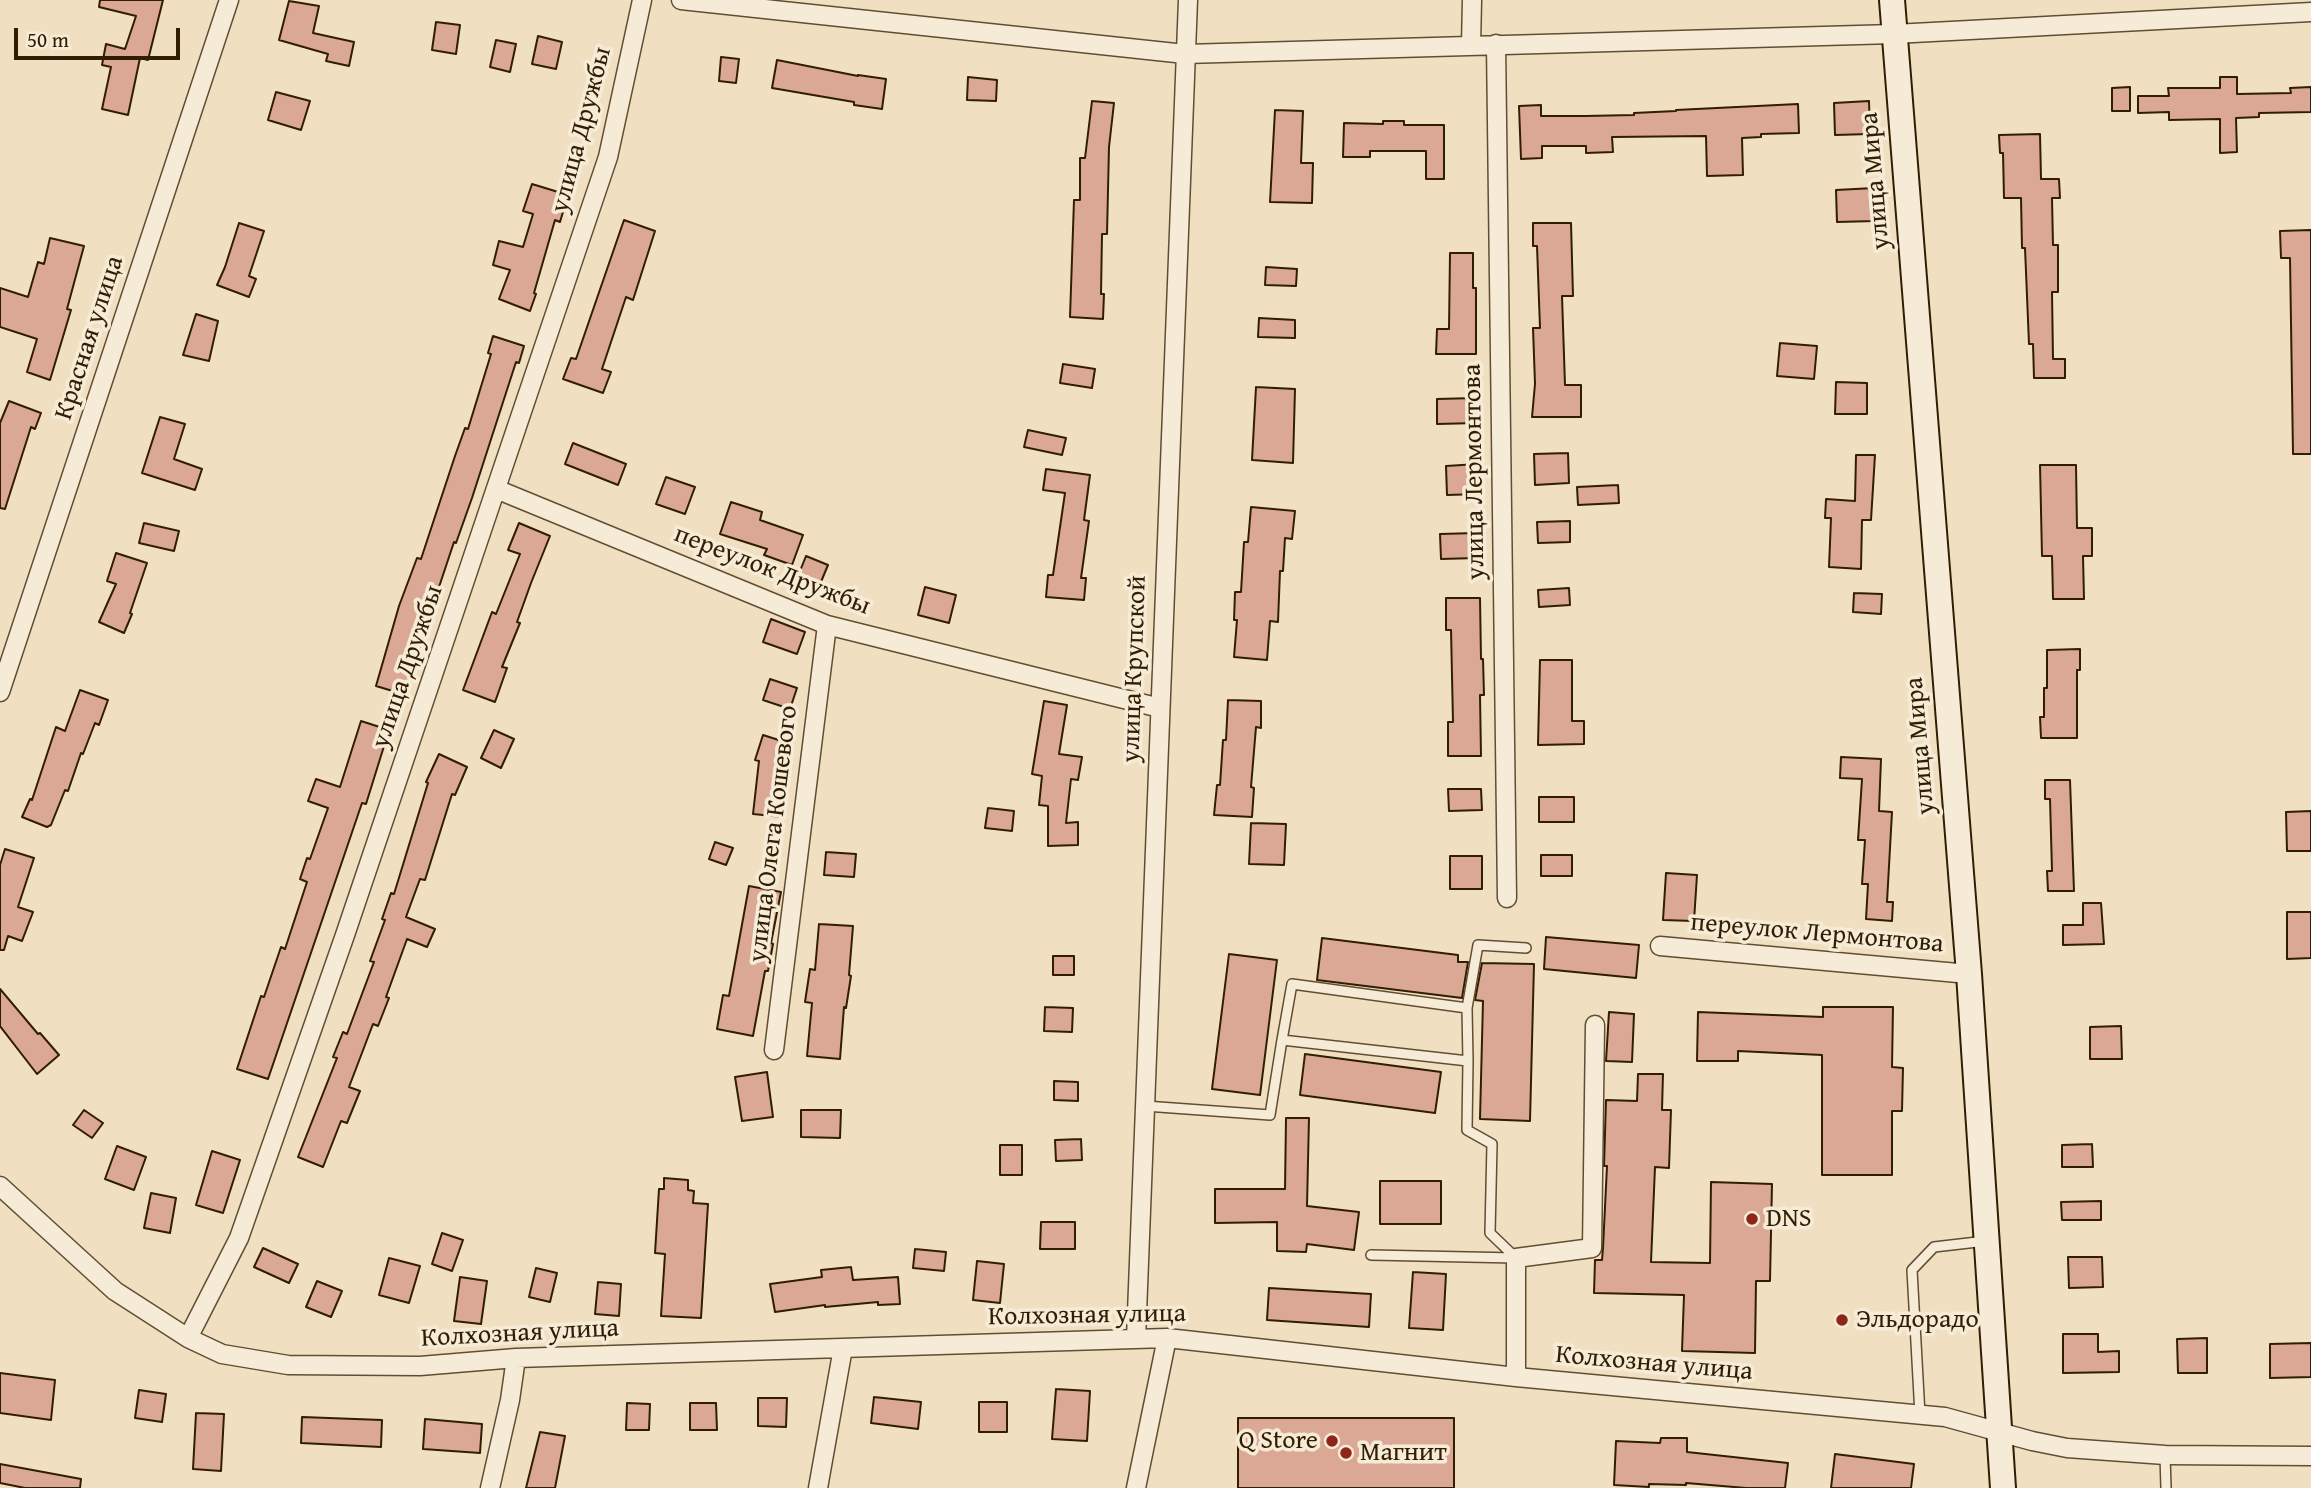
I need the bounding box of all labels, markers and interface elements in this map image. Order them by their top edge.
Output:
scale bar [18,14,184,58]
text: 50 m [27,24,69,55]
street label: улица Дружбы [545,44,619,216]
street label: улица Мира [1854,111,1898,251]
street label: Красная улица [49,252,131,424]
street label: улица Лермонтова [1458,364,1492,580]
street label: переулок Дружбы [669,519,875,623]
street label: улица Крупской [1116,575,1154,763]
street label: улица Дружбы [366,581,450,753]
street label: улица Мира [1899,676,1943,816]
street label: улица Олега Кошевого [743,704,805,964]
street label: переулок Лермонтова [1689,907,1945,961]
place label: DNS [1766,1203,1811,1235]
marker: DNS [1744,1211,1760,1227]
street label: Колхозная улица [988,1299,1186,1333]
place label: Эльдорадо [1856,1304,1979,1336]
marker: Эльдорадо [1834,1312,1850,1328]
street label: Колхозная улица [420,1313,620,1355]
street label: Колхозная улица [1554,1340,1754,1388]
place label: Q Store [1239,1425,1318,1457]
marker: Q Store [1324,1433,1340,1449]
place label: Магнит [1360,1437,1447,1469]
marker: Магнит [1338,1445,1354,1461]

